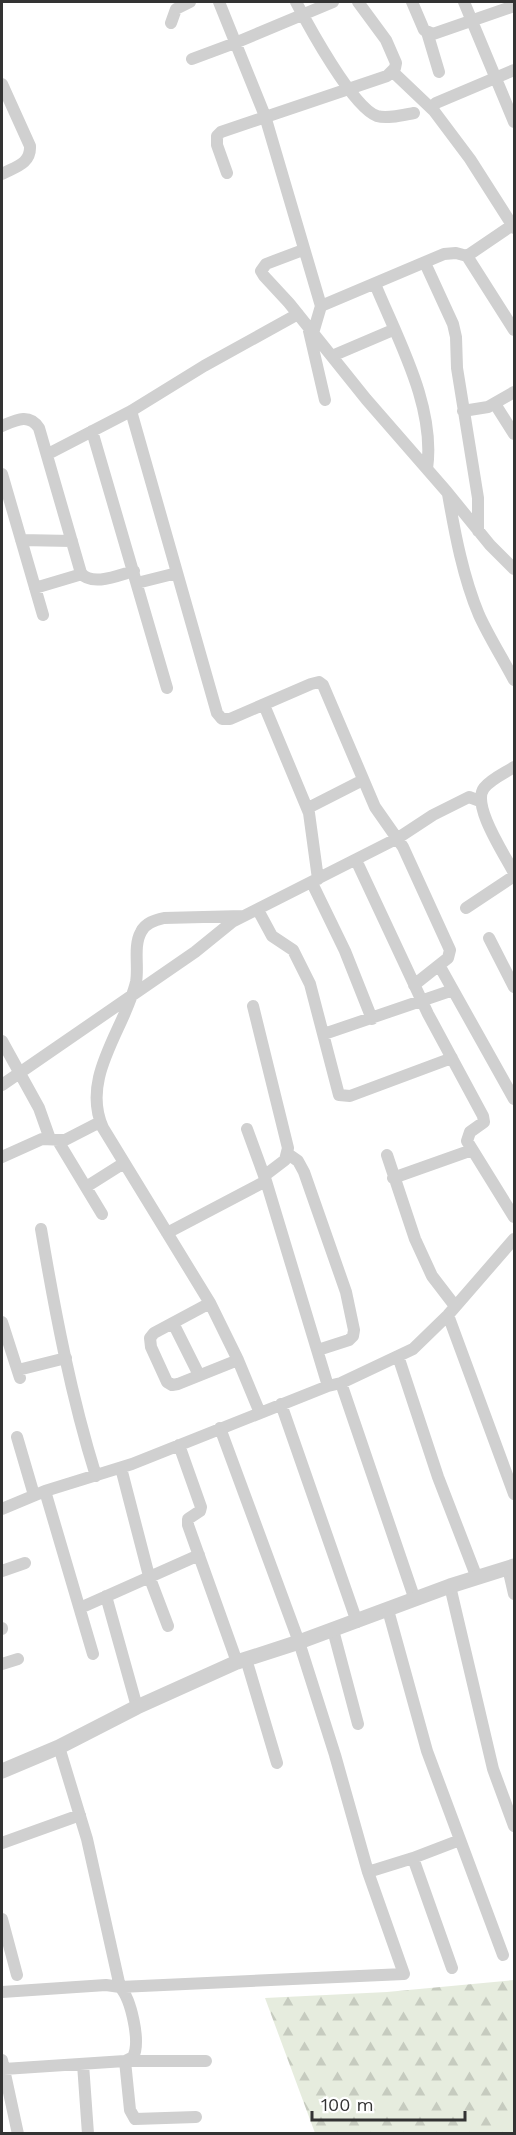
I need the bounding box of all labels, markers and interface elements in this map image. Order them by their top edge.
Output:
scale bar [312,2084,465,2122]
text: 100 m [321,2094,374,2115]

